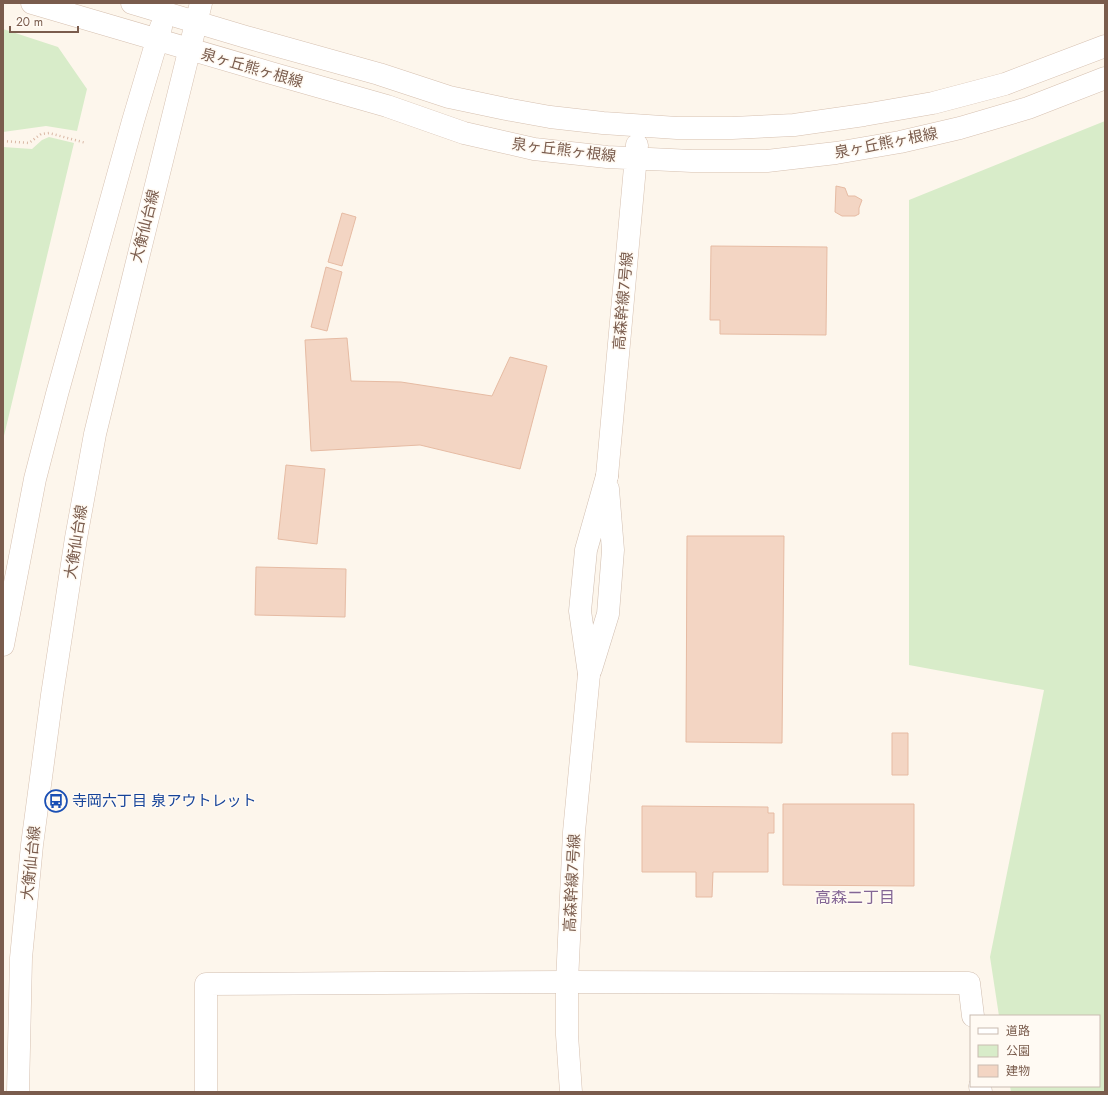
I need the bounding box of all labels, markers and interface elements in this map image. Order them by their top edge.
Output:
scale bar [10,8,78,34]
text: 20 m [16,13,43,31]
street label: 泉ヶ丘熊ヶ根線 [198,43,306,93]
street label: 泉ヶ丘熊ヶ根線 [832,122,940,164]
street label: 泉ヶ丘熊ヶ根線 [511,133,617,167]
street label: 大衡仙台線 [125,187,165,265]
street label: 高森幹線７号線 [608,251,638,351]
street label: 大衡仙台線 [59,503,93,581]
bus stop icon: 寺岡六丁目 泉アウトレット [43,788,69,814]
place label: 寺岡六丁目 泉アウトレット [72,790,257,812]
street label: 大衡仙台線 [16,825,46,901]
street label: 高森幹線７号線 [558,833,586,933]
district label: 高森二丁目 [815,886,895,909]
legend [970,1015,1100,1087]
text: 道路 [1006,1022,1030,1040]
text: 公園 [1006,1042,1030,1060]
text: 建物 [1006,1062,1030,1080]

